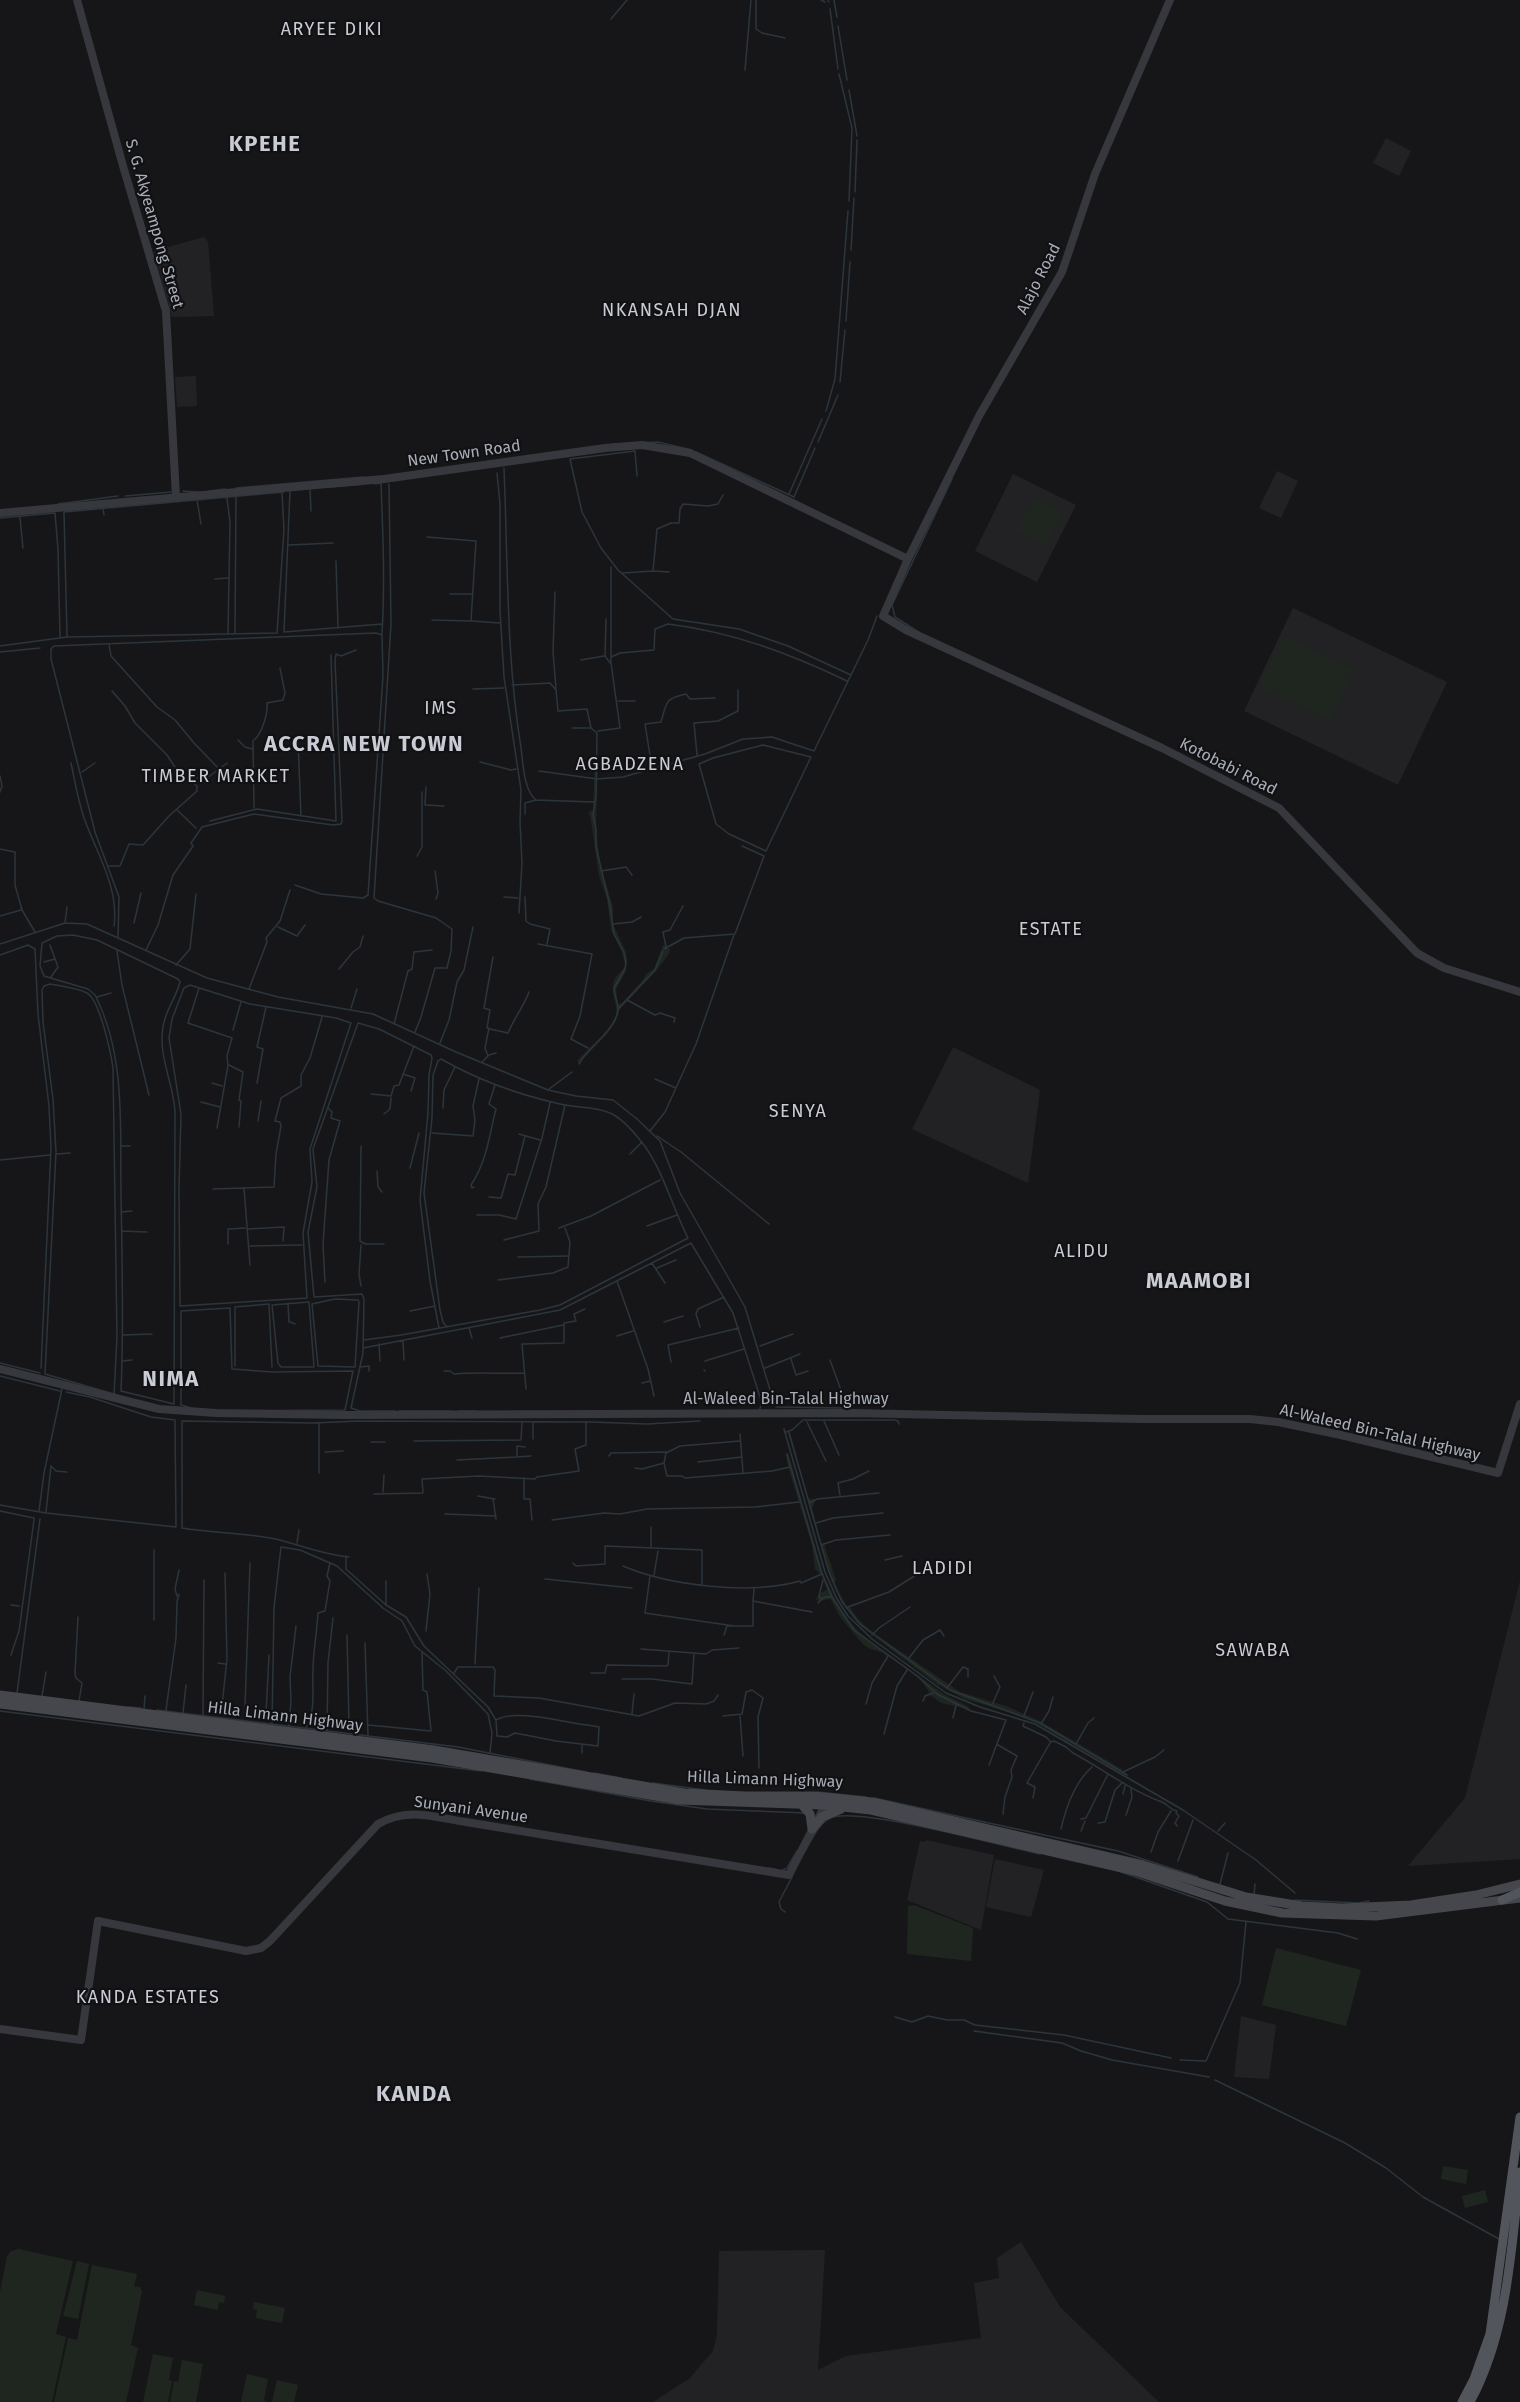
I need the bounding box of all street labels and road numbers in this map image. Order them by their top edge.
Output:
street label: S. G. Akyeampong Street [121,137,187,311]
street label: Alajo Road [1013,240,1065,318]
street label: New Town Road [406,437,522,471]
street label: Kotobabi Road [1176,734,1280,800]
street label: Al-Waleed Bin-Talal Highway [683,1390,889,1410]
street label: Al-Waleed Bin-Talal Highway [1278,1401,1482,1465]
street label: Hilla Limann Highway [206,1698,364,1736]
street label: Hilla Limann Highway [687,1768,843,1792]
street label: Sunyani Avenue [413,1793,529,1827]

